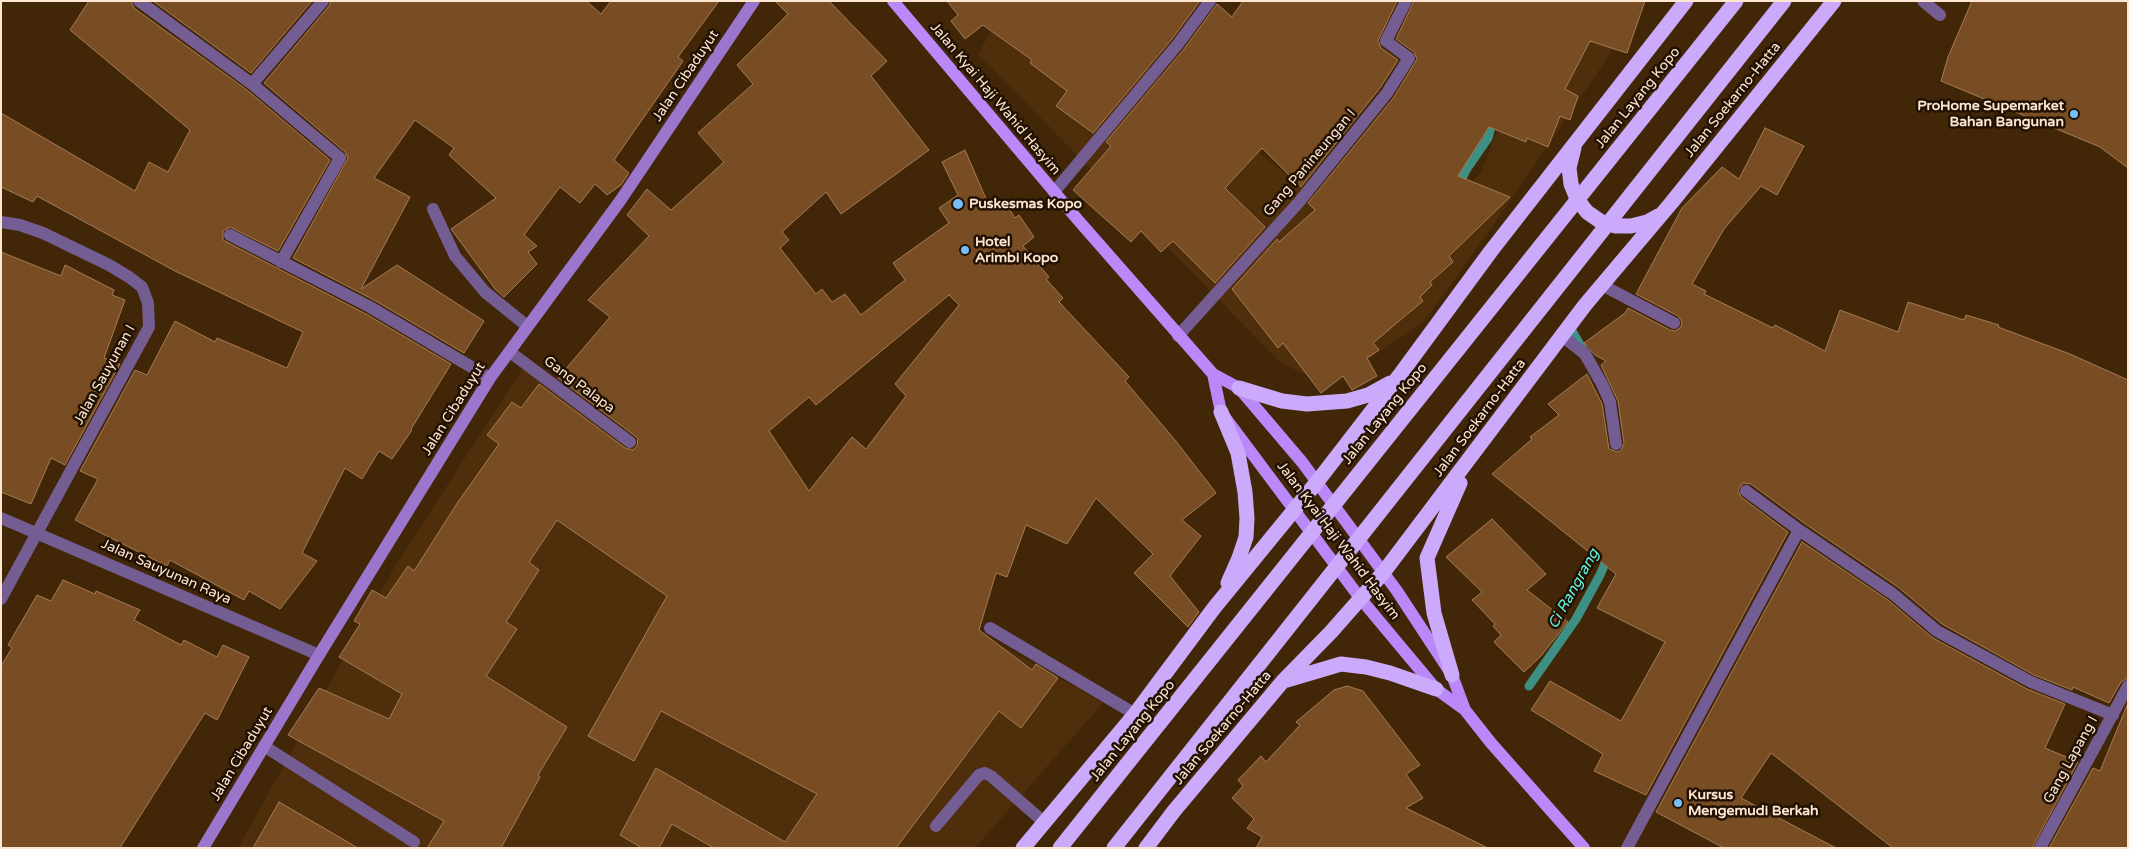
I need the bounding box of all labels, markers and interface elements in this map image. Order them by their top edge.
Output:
street label: Jalan Kyai Haji Wahid Hasyim [926,19,1064,179]
street label: Jalan Cibaduyut [649,27,723,125]
street label: Jalan Soekarno-Hatta [1681,39,1785,161]
street label: Jalan Layang Kopo [1592,44,1684,152]
place label: ProHome Supemarket Bahan Bangunan [1917,98,2064,130]
street label: Gang Panineungan I [1260,106,1360,220]
marker: ProHome Supemarket Bahan Bangunan [2068,108,2080,120]
place label: Puskesmas Kopo [969,196,1082,212]
marker: Puskesmas Kopo [951,197,965,211]
place label: Hotel Arimbi Kopo [975,234,1058,266]
marker: Hotel Arimbi Kopo [959,244,971,256]
street label: Jalan Sauyunan I [71,322,139,428]
street label: Gang Palapa [540,353,618,417]
street label: Jalan Soekarno-Hatta [1430,356,1530,480]
street label: Jalan Cibaduyut [419,359,489,459]
street label: Jalan Layang Kopo [1339,360,1431,468]
street label: Jalan Kyai Haji Wahid Hasyim [1273,459,1403,623]
street label: Jalan Sauyunan Raya [98,536,234,608]
water label: Ci Rangrang [1545,546,1603,632]
street label: Jalan Soekarno-Hatta [1171,668,1275,788]
street label: Jalan Layang Kopo [1087,677,1179,785]
street label: Jalan Cibaduyut [207,704,277,804]
street label: Gang Lapang I [2040,713,2102,807]
place label: Kursus Mengemudi Berkah [1688,787,1819,820]
marker: Kursus Mengemudi Berkah [1672,797,1684,809]

